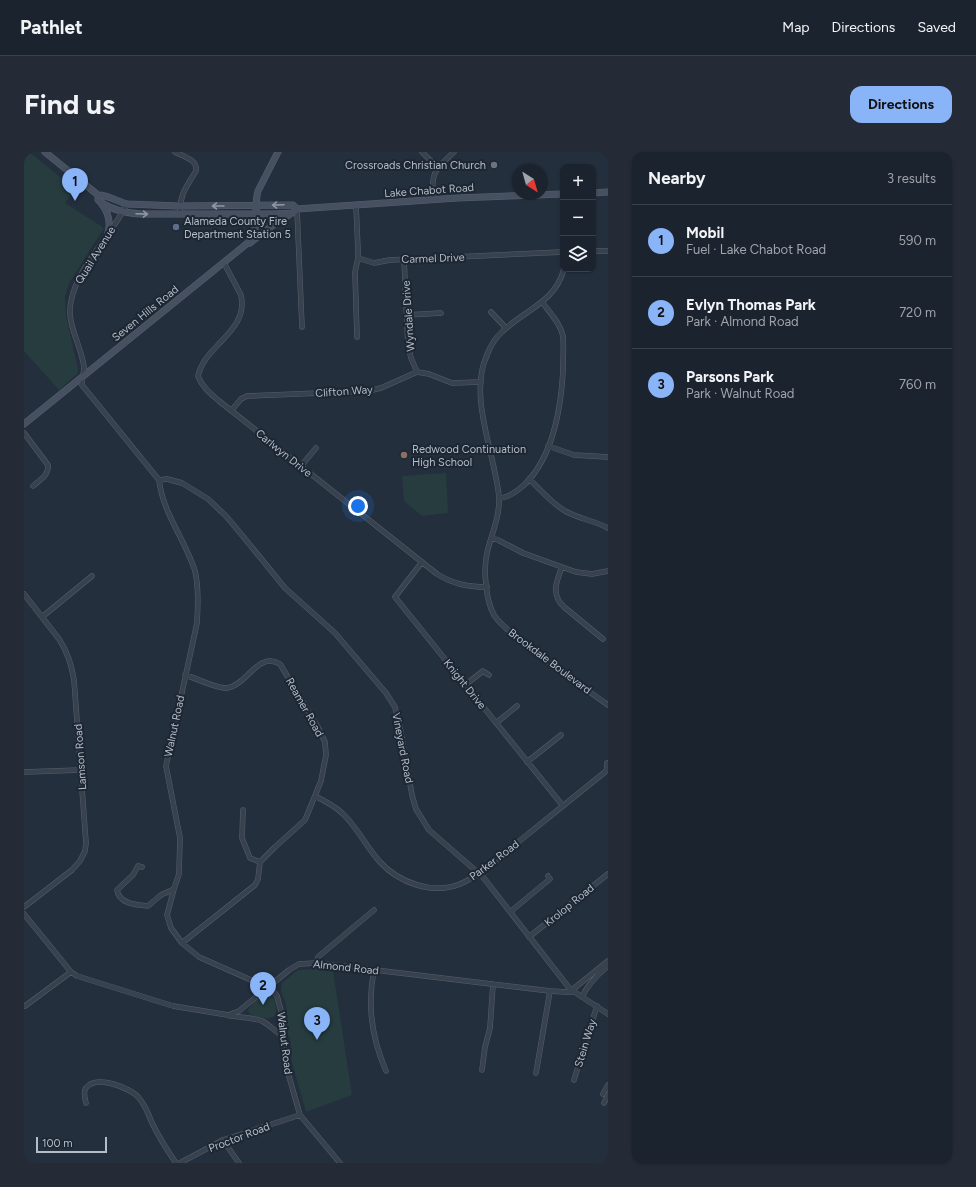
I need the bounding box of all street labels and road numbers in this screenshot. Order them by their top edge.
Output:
street label: Lake Chabot Road [384,181,474,200]
street label: Quail Avenue [73,224,118,286]
street label: Carmel Drive [401,251,465,266]
street label: Wyndale Drive [400,280,417,352]
street label: Seven Hills Road [109,283,181,344]
street label: Clifton Way [315,383,374,400]
street label: Carlwyn Drive [253,427,314,480]
street label: Brookdale Boulevard [506,626,594,697]
street label: Knight Drive [441,657,489,712]
street label: Reamer Road [283,675,326,739]
street label: Walnut Road [162,694,187,758]
street label: Vineyard Road [389,712,416,785]
street label: Lamson Road [72,723,89,791]
street label: Parker Road [467,838,522,883]
street label: Krolop Road [542,881,597,929]
street label: Almond Road [312,958,380,977]
street label: Walnut Road [274,1011,295,1075]
street label: Stein Way [572,1017,599,1069]
street label: Proctor Road [207,1120,272,1155]

